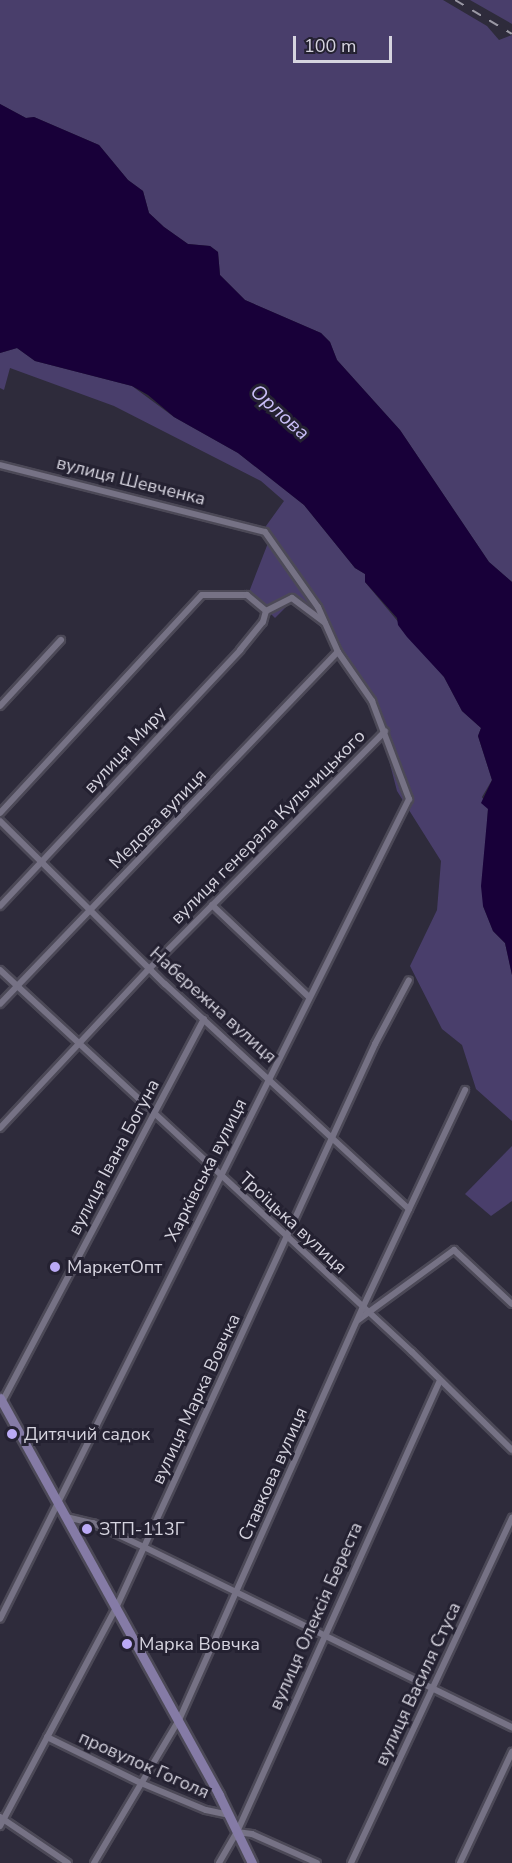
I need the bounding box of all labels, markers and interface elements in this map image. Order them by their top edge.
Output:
scale bar [296,24,395,62]
text: 100 m [304,34,356,58]
water label: Орлова [245,379,315,445]
street label: вулиця Шевченка [54,452,208,510]
street label: вулиця Миру [79,702,171,798]
street label: вулиця генерала Кульчицького [166,725,370,929]
street label: Медова вулиця [105,765,211,873]
street label: Набережна вулиця [145,942,281,1068]
street label: вулиця Івана Богуна [64,1075,164,1239]
street label: Харківська вулиця [161,1095,251,1245]
street label: Троїцька вулиця [235,1168,351,1278]
place label: МаркетОпт [67,1256,162,1278]
marker: МаркетОпт [48,1260,62,1274]
street label: вулиця Марка Вовчка [147,1310,245,1488]
street label: Ставкова вулиця [234,1404,312,1544]
place label: Дитячий садок [24,1423,150,1445]
marker: Дитячий садок [5,1427,19,1441]
place label: ЗТП-113Г [99,1518,185,1540]
street label: вулиця Олексія Береста [265,1519,367,1713]
marker: ЗТП-113Г [80,1522,94,1536]
street label: вулиця Василя Стуса [371,1599,465,1769]
place label: Марка Вовчка [139,1633,260,1655]
marker: Марка Вовчка [120,1637,134,1651]
street label: провулок Гоголя [75,1727,213,1803]

